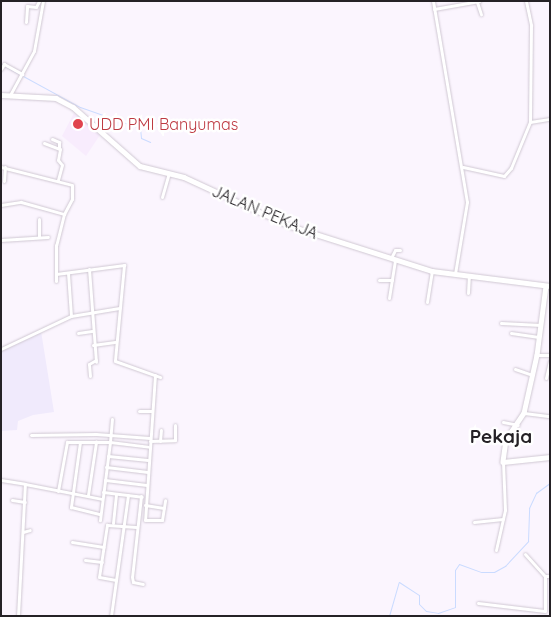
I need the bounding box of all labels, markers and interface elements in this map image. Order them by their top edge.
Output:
place label: UDD PMI Banyumas [89,114,238,134]
marker: UDD PMI Banyumas [71,117,85,131]
street label: JALAN PEKAJA [209,181,321,243]
district label: Pekaja [470,426,532,448]

